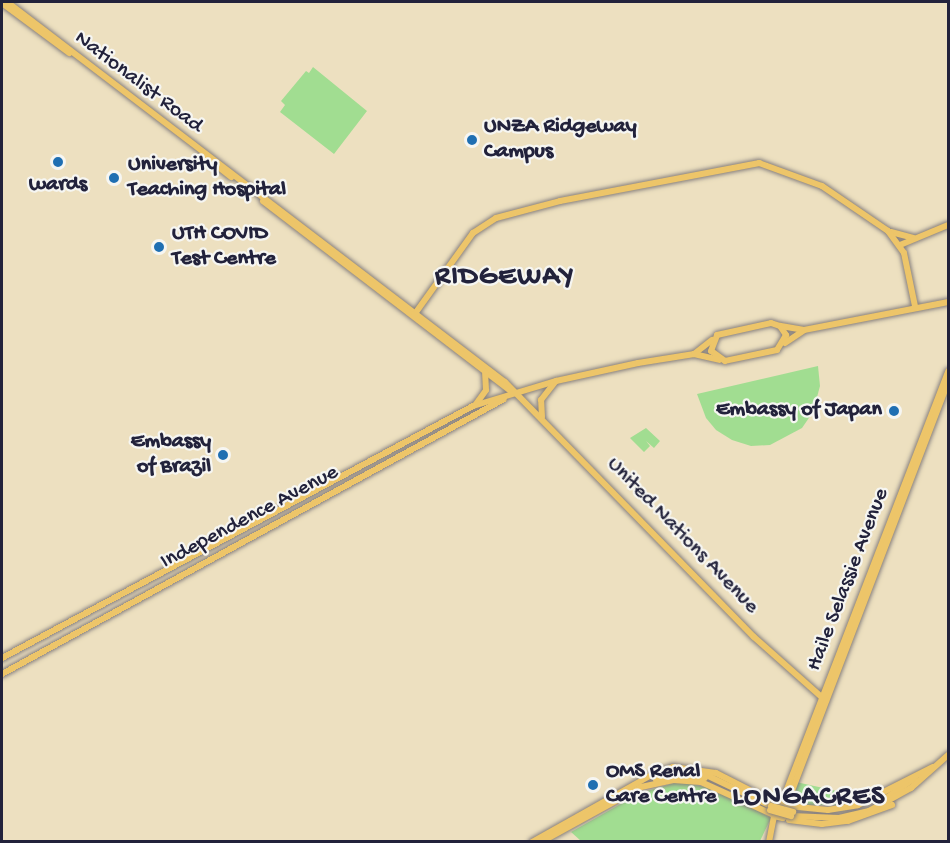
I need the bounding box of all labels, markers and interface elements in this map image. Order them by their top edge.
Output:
street label: Nationalist Road [68,26,208,140]
place label: UNZA Ridgeway Campus [484,114,637,166]
marker: UNZA Ridgeway Campus [465,133,479,147]
place label: University Teaching Hospital [128,152,286,204]
marker: wards [49,153,67,171]
marker: University Teaching Hospital [105,169,123,187]
place label: wards [29,173,87,199]
place label: UTH COVID Test Centre [172,221,276,272]
marker: UTH COVID Test Centre [150,238,168,256]
district label: RIDGEWAY [435,261,575,295]
place label: Embassy of Japan [716,398,882,424]
marker: Embassy of Japan [887,404,901,418]
place label: Embassy of Brazil [131,429,211,481]
marker: Embassy of Brazil [216,448,230,462]
street label: United Nations Avenue [600,452,764,620]
street label: Independence Avenue [157,460,343,576]
street label: Haile Selassie Avenue [802,485,896,675]
place label: OMS Renal Care Centre [606,759,716,810]
marker: OMS Renal Care Centre [584,776,602,794]
district label: LONGACRES [732,781,886,815]

